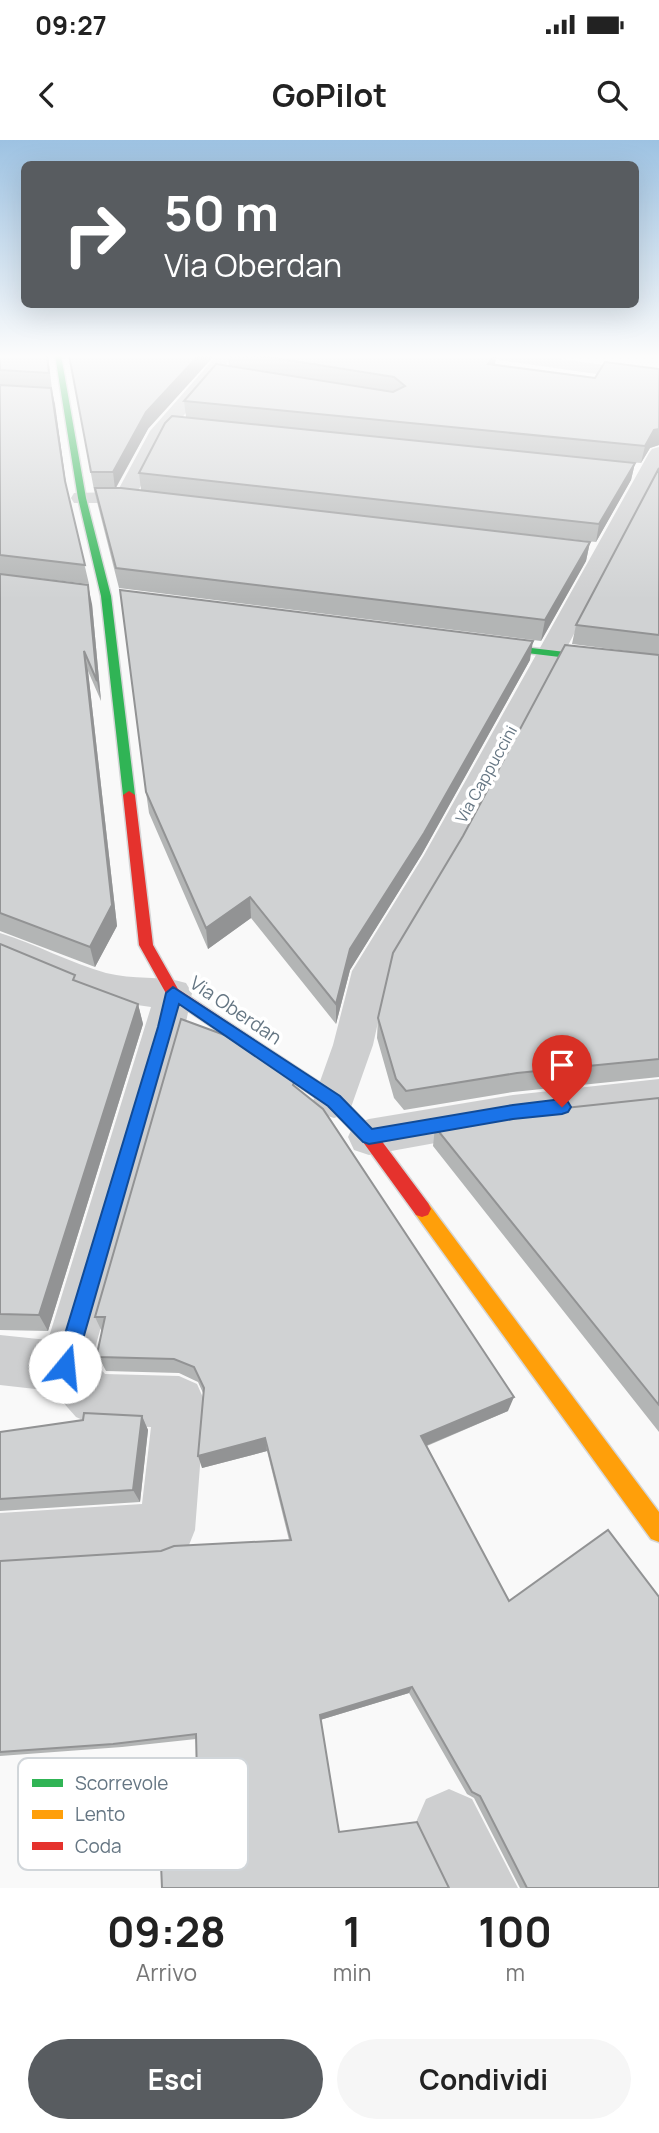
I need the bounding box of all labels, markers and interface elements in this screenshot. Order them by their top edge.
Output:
text: 09:27 [35,7,107,43]
text: GoPilot [272,73,387,117]
icon: back [28,76,66,114]
icon: search [593,76,631,114]
text: 50 m [164,179,279,246]
icon: right [49,189,140,280]
text: Via Oberdan [164,243,342,287]
street label: Via Cappuccini [450,721,522,827]
street label: Via Oberdan [185,970,287,1050]
pin [532,1035,592,1107]
icon: arrive [543,1046,581,1084]
position arrow [28,1330,102,1404]
legend [18,1758,248,1870]
text: Scorrevole [75,1770,168,1796]
text: Lento [75,1801,125,1827]
text: Coda [75,1833,122,1859]
text: 09:28 [107,1902,226,1960]
text: 1 [343,1902,361,1960]
text: 100 [478,1902,552,1960]
text: Arrivo [136,1956,197,1988]
text: min [333,1956,371,1988]
text: m [505,1956,525,1988]
button: Esci [28,2039,323,2119]
button: Condividi [337,2039,631,2119]

